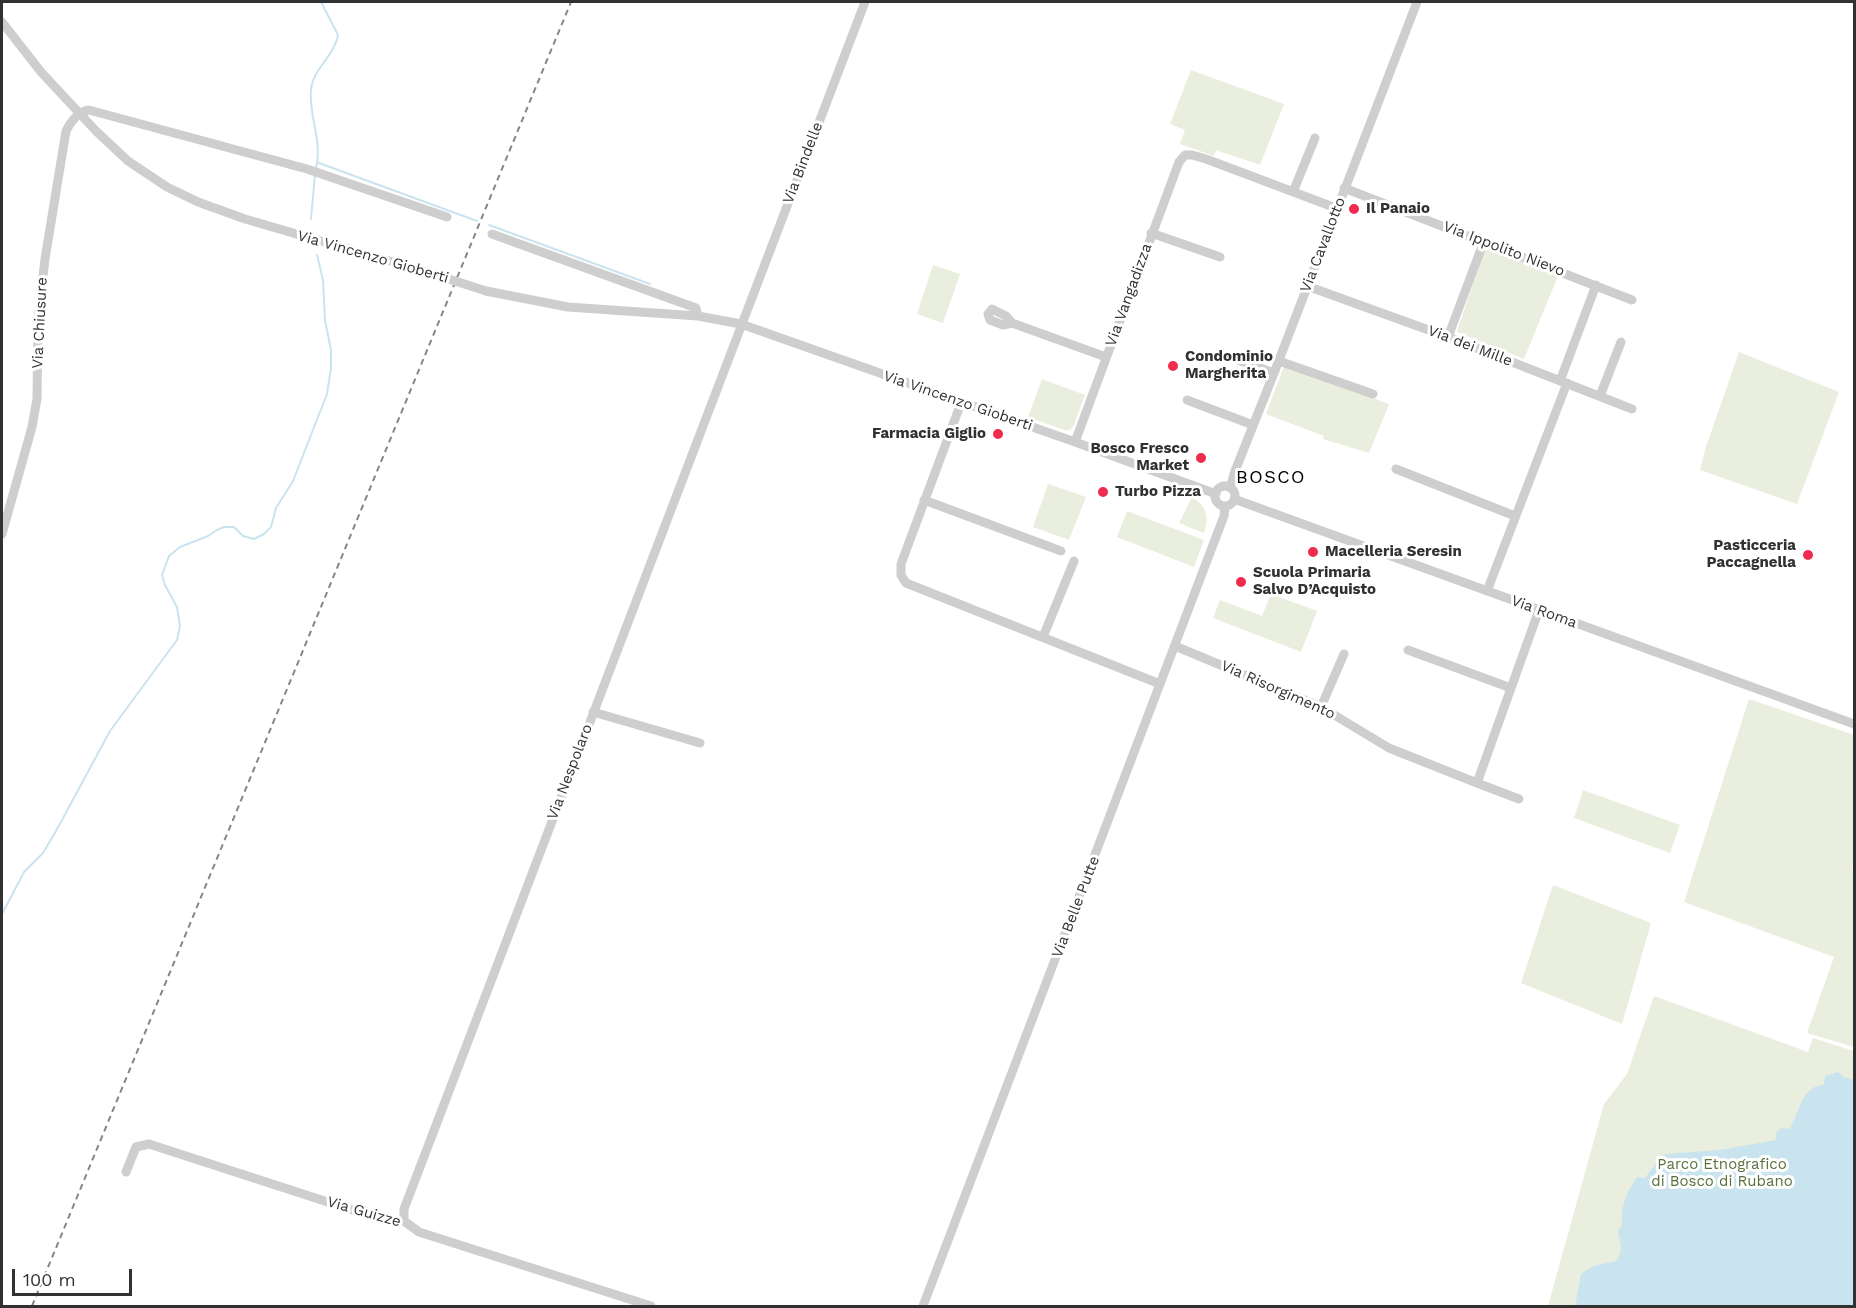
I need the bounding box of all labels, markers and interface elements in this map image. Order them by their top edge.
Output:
street label: Via Bindelle [779,120,827,206]
street label: Via Cavallotto [1297,195,1349,295]
place label: Il Panaio [1366,200,1430,218]
marker: Il Panaio [1347,202,1361,216]
street label: Via Ippolito Nievo [1441,218,1567,280]
street label: Via Vincenzo Gioberti [295,227,451,287]
street label: Via Vangadizza [1102,241,1156,349]
street label: Via Chiusure [29,277,51,369]
street label: Via dei Mille [1425,322,1515,370]
place label: Condominio Margherita [1185,348,1273,383]
marker: Condominio Margherita [1166,359,1180,373]
street label: Via Vincenzo Gioberti [881,367,1035,435]
place label: Farmacia Giglio [872,425,986,443]
marker: Farmacia Giglio [991,427,1005,441]
place label: Bosco Fresco Market [1091,440,1189,475]
marker: Bosco Fresco Market [1194,451,1208,465]
district label: BOSCO [1236,467,1306,489]
place label: Turbo Pizza [1115,483,1201,501]
marker: Turbo Pizza [1096,485,1110,499]
place label: Pasticceria Paccagnella [1707,537,1796,572]
place label: Macelleria Seresin [1325,543,1462,561]
marker: Macelleria Seresin [1306,545,1320,559]
marker: Pasticceria Paccagnella [1801,548,1815,562]
place label: Scuola Primaria Salvo D’Acquisto [1253,564,1376,599]
marker: Scuola Primaria Salvo D’Acquisto [1234,575,1248,589]
street label: Via Roma [1509,592,1579,632]
street label: Via Risorgimento [1218,657,1338,723]
street label: Via Nespolaro [543,722,597,822]
street label: Via Belle Putte [1048,854,1104,960]
park label: Parco Etnografico di Bosco di Rubano [1651,1156,1793,1191]
street label: Via Guizze [325,1193,403,1231]
scale bar [15,1257,135,1295]
text: 100 m [23,1269,76,1290]

